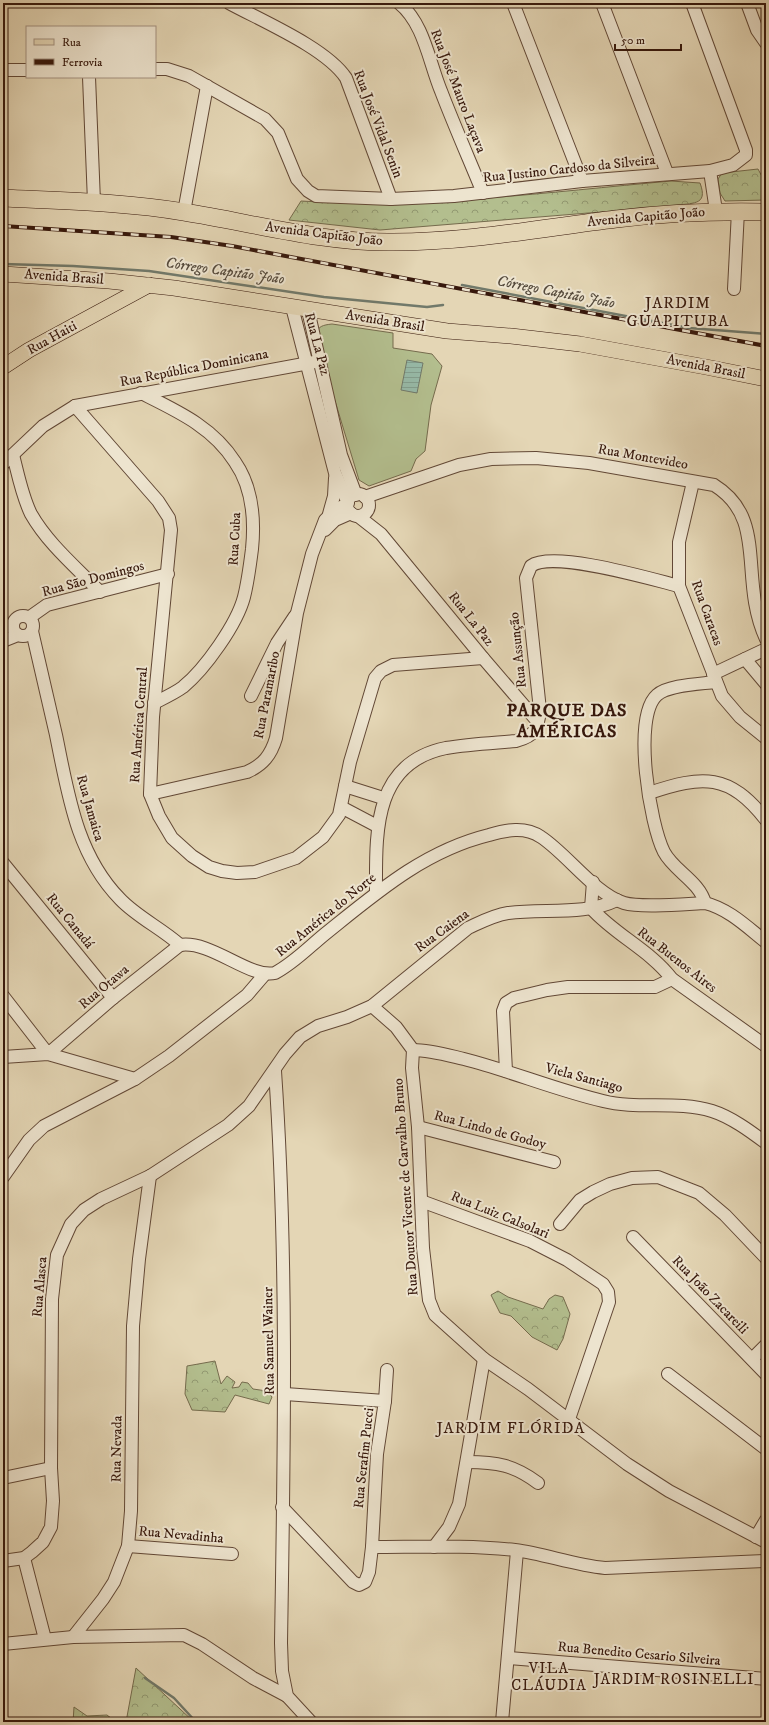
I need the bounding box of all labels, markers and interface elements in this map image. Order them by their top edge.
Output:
legend [26,26,156,78]
scale bar [615,26,681,52]
street label: Rua José Mauro Laçava [426,27,490,156]
text: 50 m [621,33,645,48]
text: Rua [62,35,82,50]
text: Ferrovia [62,55,103,70]
street label: Rua José Vidal Senin [349,67,407,181]
street label: Rua Justino Cardoso da Silveira [482,151,656,187]
street label: Avenida Capitão João [586,203,706,231]
street label: Avenida Capitão João [264,218,384,250]
water label: Córrego Capitão João [164,253,286,289]
street label: Avenida Brasil [24,265,105,289]
water label: Córrego Capitão João [495,271,617,313]
district label: JARDIM GUAPITUBA [626,293,730,331]
street label: Avenida Brasil [344,306,427,336]
street label: Rua La Paz [300,311,334,377]
street label: Rua Haiti [24,317,80,359]
street label: Rua República Dominicana [118,345,270,391]
street label: Avenida Brasil [665,351,748,384]
street label: Rua Montevideo [596,440,690,474]
street label: Rua Cuba [225,512,245,566]
street label: Rua São Domingos [40,557,146,601]
street label: Rua Caracas [687,578,727,648]
street label: Rua La Paz [444,588,498,650]
street label: Rua Assunção [505,611,531,689]
street label: Rua Paramaribo [250,649,284,740]
street label: Rua América Central [126,666,152,784]
district label: PARQUE DAS AMÉRICAS [506,700,628,743]
street label: Rua Jamaica [72,773,108,843]
street label: Rua América do Norte [272,869,380,961]
street label: Rua Canadá [42,890,98,953]
street label: Rua Caiena [411,905,473,957]
street label: Rua Buenos Aires [633,923,721,997]
street label: Rua Otawa [75,961,133,1013]
street label: Viela Santiago [542,1059,625,1097]
street label: Rua Doutor Vicente de Carvalho Bruno [389,1078,423,1296]
street label: Rua Lindo de Godoy [432,1106,549,1154]
street label: Rua Luiz Calsolari [448,1187,552,1243]
street label: Rua João Zacareili [668,1252,752,1338]
street label: Rua Alasca [28,1256,52,1318]
street label: Rua Samuel Wainer [259,1286,279,1395]
street label: Rua Serafim Pucci [350,1406,378,1509]
street label: Rua Nevada [107,1415,127,1483]
district label: JARDIM FLÓRIDA [434,1418,586,1438]
street label: Rua Nevadinha [138,1522,224,1548]
street label: Rua Benedito Cesario Silveira [557,1638,721,1670]
district label: VILA CLÁUDIA [511,1659,587,1695]
district label: JARDIM ROSINELLI [592,1670,754,1689]

